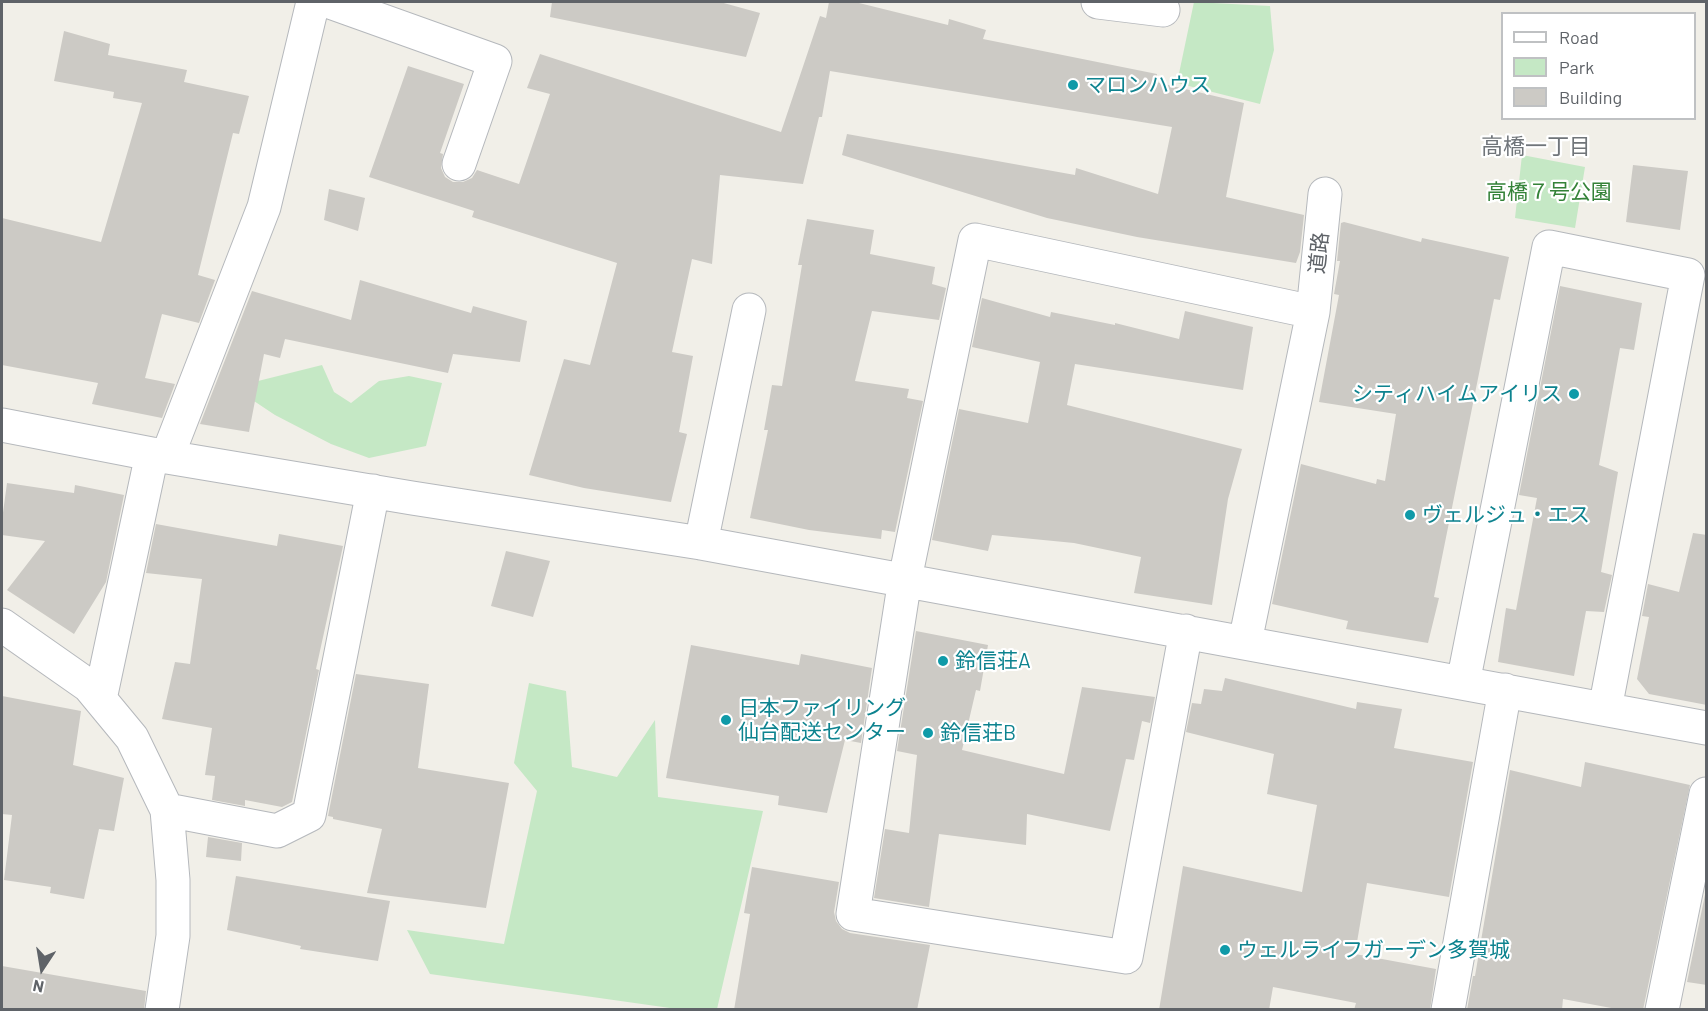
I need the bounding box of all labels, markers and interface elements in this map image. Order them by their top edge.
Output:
legend [1501,12,1696,120]
text: Road [1559,26,1599,48]
text: Park [1559,56,1594,78]
place label: マロンハウス [1085,72,1211,98]
marker: マロンハウス [1066,78,1080,92]
text: Building [1559,86,1622,108]
district label: 高橋一丁目 [1481,134,1591,160]
park label: 高橋７号公園 [1486,179,1612,205]
street label: 道路 [1304,231,1334,275]
place label: シティハイムアイリス [1352,381,1562,407]
marker: シティハイムアイリス [1567,387,1581,401]
place label: ヴェルジュ・エス [1422,502,1590,528]
marker: ヴェルジュ・エス [1403,508,1417,522]
place label: 鈴信荘A [955,648,1031,674]
marker: 鈴信荘A [936,654,950,668]
place label: 日本ファイリング 仙台配送センター [738,695,906,745]
marker: 日本ファイリング 仙台配送センター [719,713,733,727]
place label: 鈴信荘B [940,720,1016,746]
marker: 鈴信荘B [921,726,935,740]
place label: ウェルライフガーデン多賀城 [1237,937,1510,963]
north arrow [12,939,72,999]
marker: ウェルライフガーデン多賀城 [1218,943,1232,957]
text: N [31,977,45,997]

